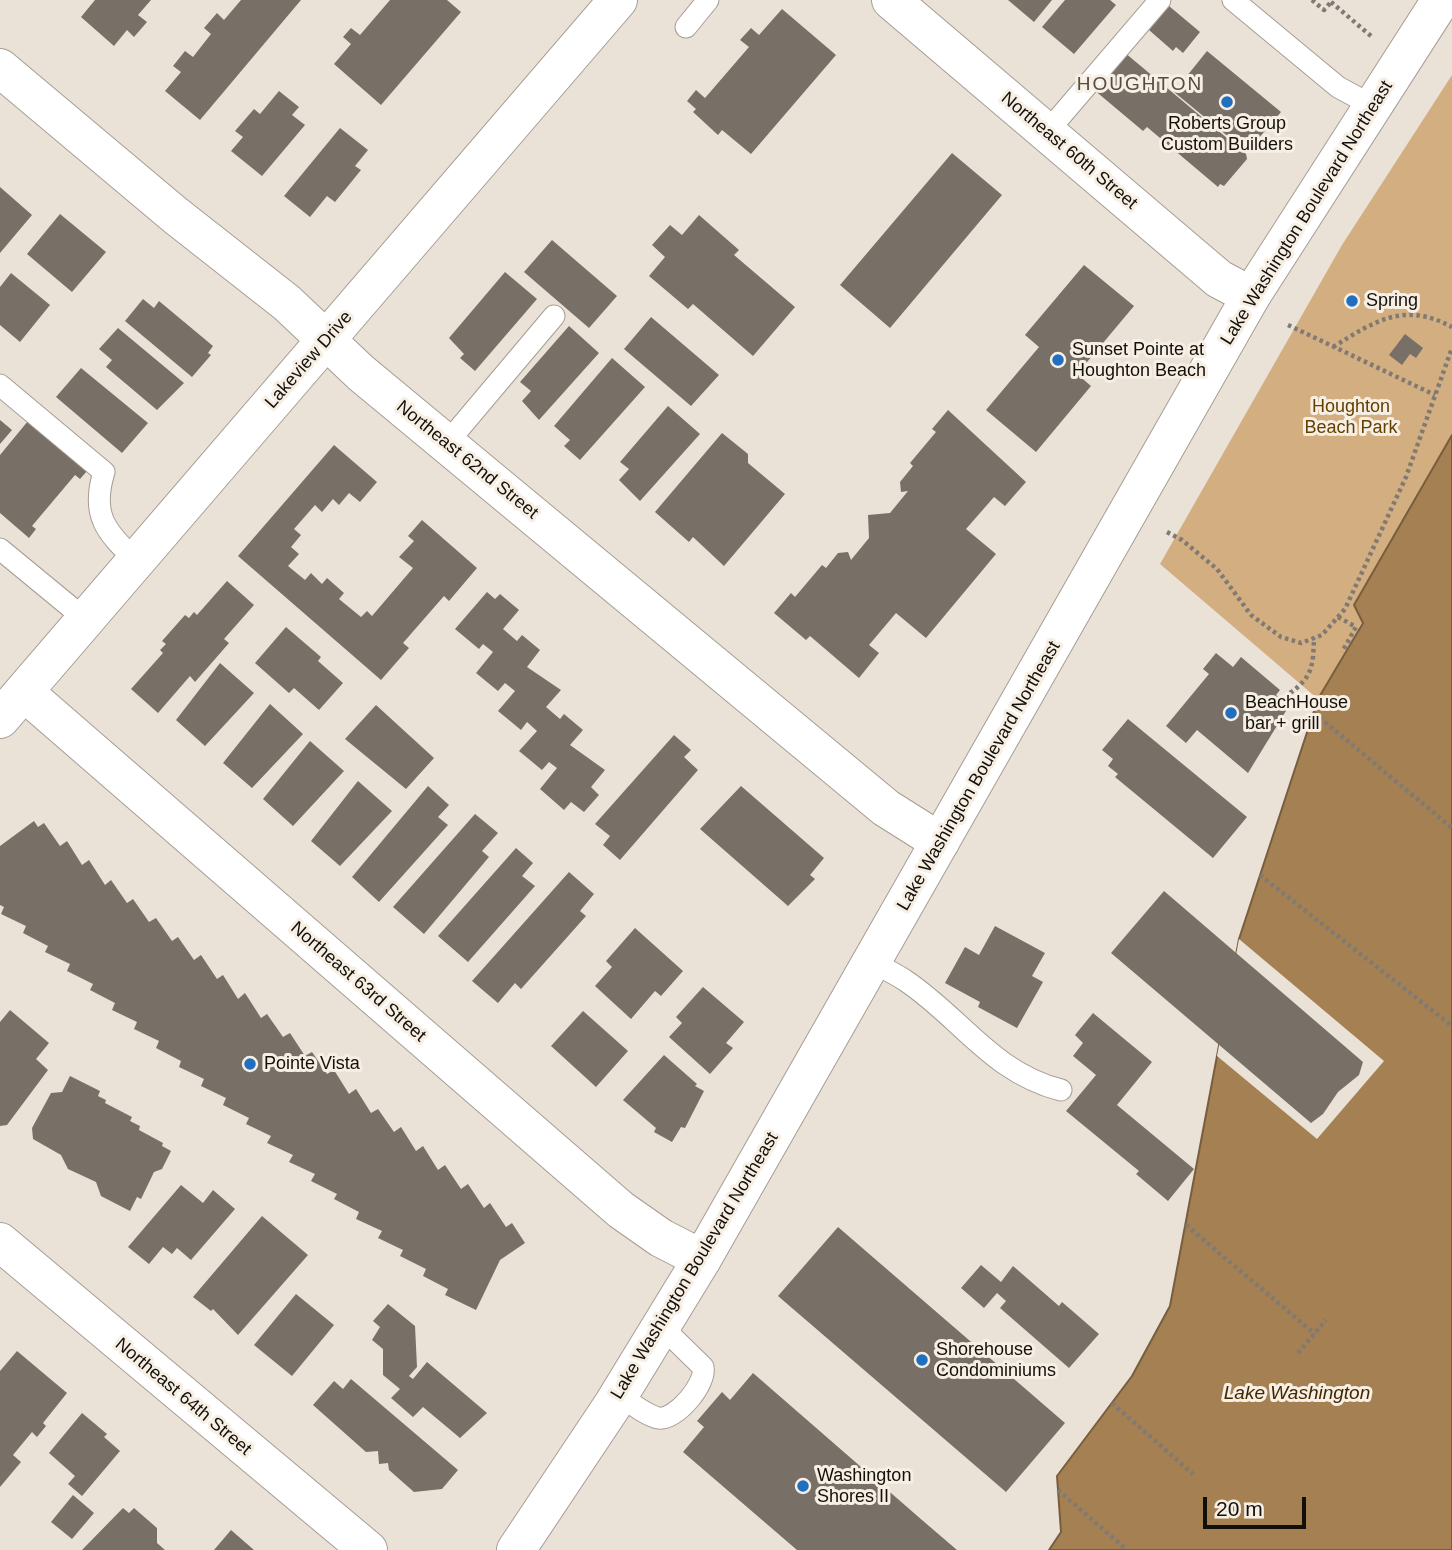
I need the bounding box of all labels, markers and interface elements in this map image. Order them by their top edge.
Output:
district label: HOUGHTON [1078,74,1202,96]
street label: Lake Washington Boulevard Northeast [1216,77,1398,349]
street label: Northeast 60th Street [997,88,1141,214]
marker: Roberts Group Custom Builders [1219,94,1235,110]
place label: Roberts Group Custom Builders [1161,113,1293,156]
place label: Spring [1366,290,1418,312]
marker: Spring [1344,293,1360,309]
street label: Lakeview Drive [261,307,357,413]
place label: Sunset Pointe at Houghton Beach [1072,339,1206,382]
marker: Sunset Pointe at Houghton Beach [1050,352,1066,368]
street label: Northeast 62nd Street [392,396,542,524]
park label: Houghton Beach Park [1304,396,1398,438]
street label: Lake Washington Boulevard Northeast [893,637,1065,915]
place label: BeachHouse bar + grill [1245,692,1348,734]
marker: BeachHouse bar + grill [1223,705,1239,721]
street label: Northeast 63rd Street [286,917,430,1047]
place label: Pointe Vista [264,1053,360,1075]
marker: Pointe Vista [242,1056,258,1072]
street label: Lake Washington Boulevard Northeast [607,1129,783,1403]
street label: Northeast 64th Street [111,1334,255,1460]
place label: Shorehouse Condominiums [936,1339,1056,1382]
marker: Shorehouse Condominiums [914,1352,930,1368]
water label: Lake Washington [1224,1383,1370,1405]
place label: Washington Shores II [817,1465,911,1508]
marker: Washington Shores II [795,1478,811,1494]
scale bar [1207,1484,1310,1528]
text: 20 m [1216,1497,1263,1520]

